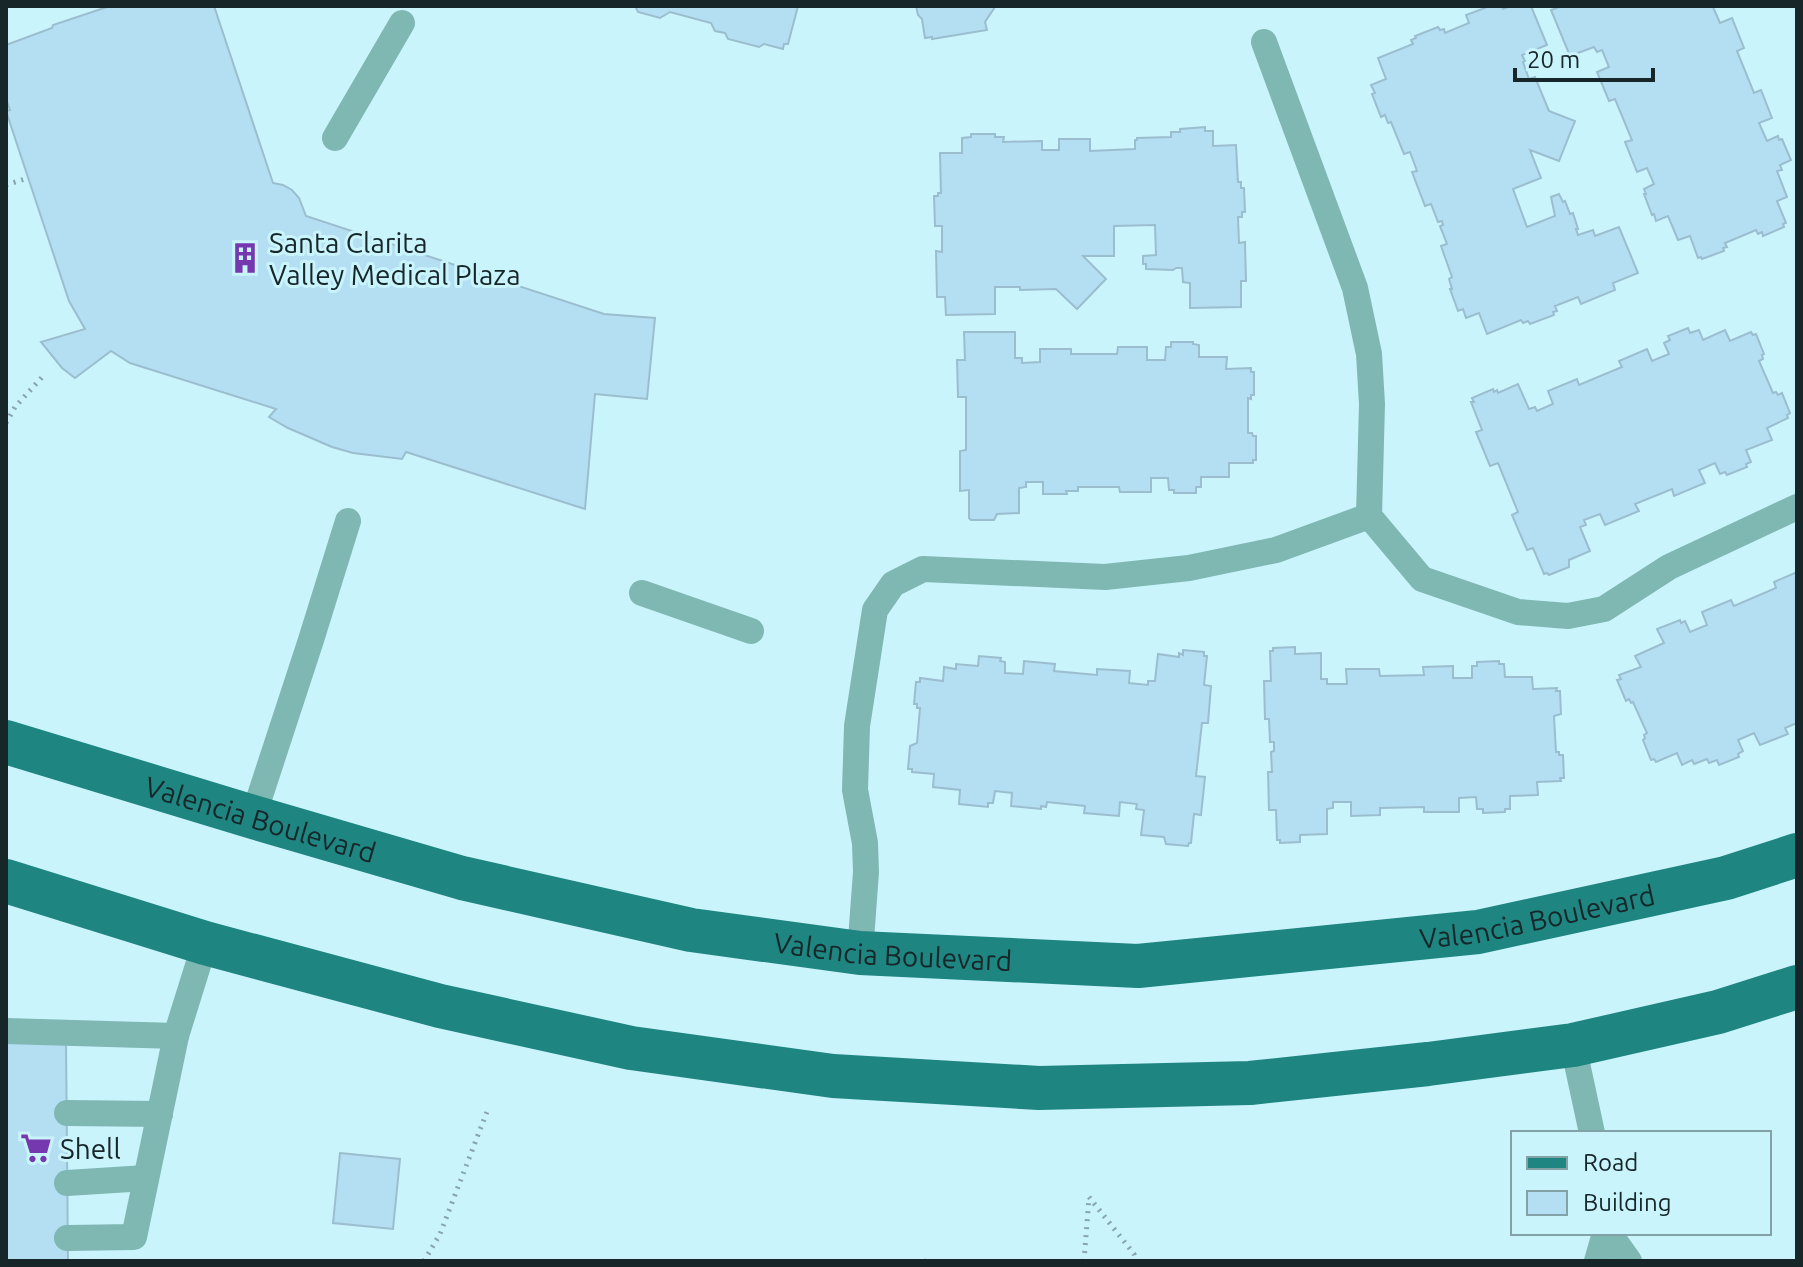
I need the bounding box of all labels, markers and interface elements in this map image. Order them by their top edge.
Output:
scale bar [1515,32,1653,82]
text: 20 m [1527,46,1580,73]
place label: Santa Clarita Valley Medical Plaza [269,227,521,290]
building icon: Santa Clarita Valley Medical Plaza [228,241,262,275]
street label: Valencia Boulevard [142,770,380,868]
street label: Valencia Boulevard [1418,878,1658,953]
street label: Valencia Boulevard [772,926,1013,976]
supermarket icon: Shell [19,1131,53,1165]
legend [1511,1131,1771,1235]
place label: Shell [60,1133,121,1164]
text: Road [1583,1149,1638,1176]
text: Building [1583,1189,1671,1216]

